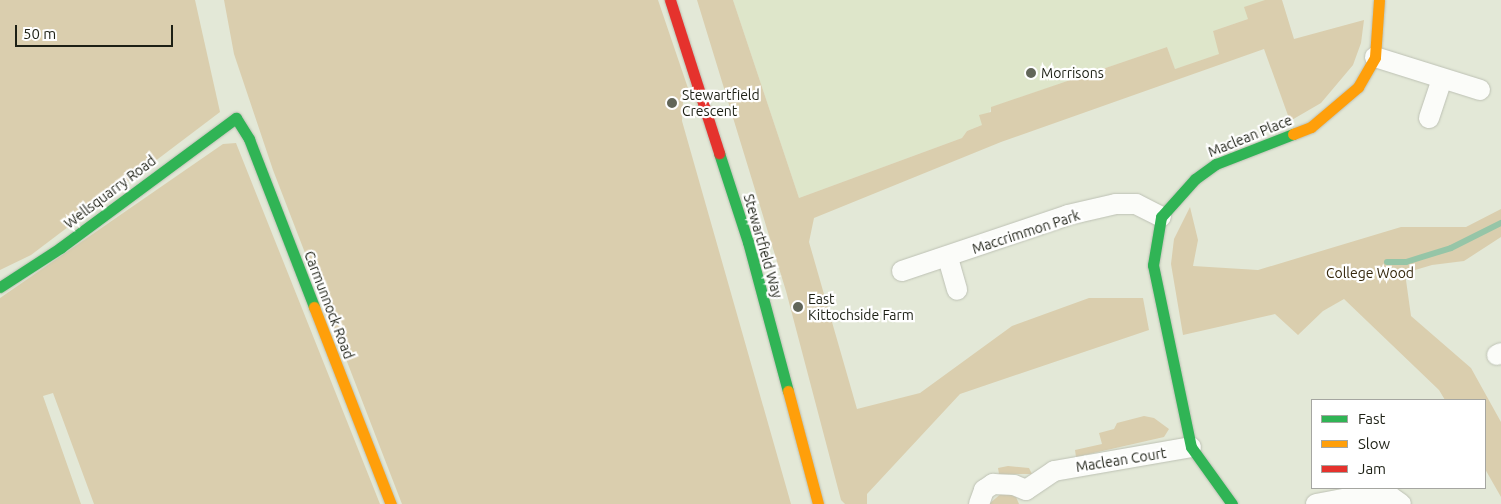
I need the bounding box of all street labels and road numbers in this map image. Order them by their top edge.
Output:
street label: Maclean Place [1206,112,1294,160]
street label: Wellsquarry Road [61,152,159,232]
street label: Stewartfield Way [740,192,786,300]
street label: Maccrimmon Park [970,207,1082,257]
street label: Carmunnock Road [301,249,357,361]
street label: Maclean Court [1075,445,1167,475]

